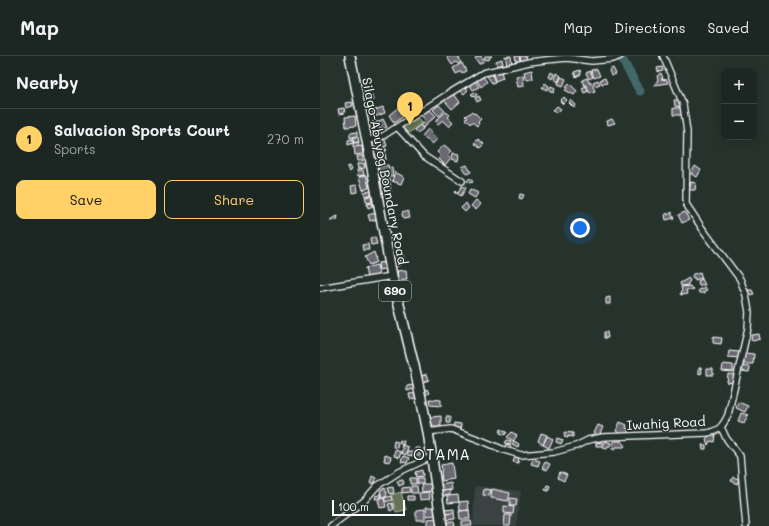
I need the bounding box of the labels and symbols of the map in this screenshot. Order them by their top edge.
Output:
street label: Silago-Abuyog Boundary Road [359,76,412,266]
pin: 1 [397,92,423,125]
your location [570,218,590,238]
road number: 690 [379,281,411,301]
street label: Iwahig Road [626,412,706,433]
district label: OTAMA [413,444,471,464]
scale bar [332,498,405,517]

